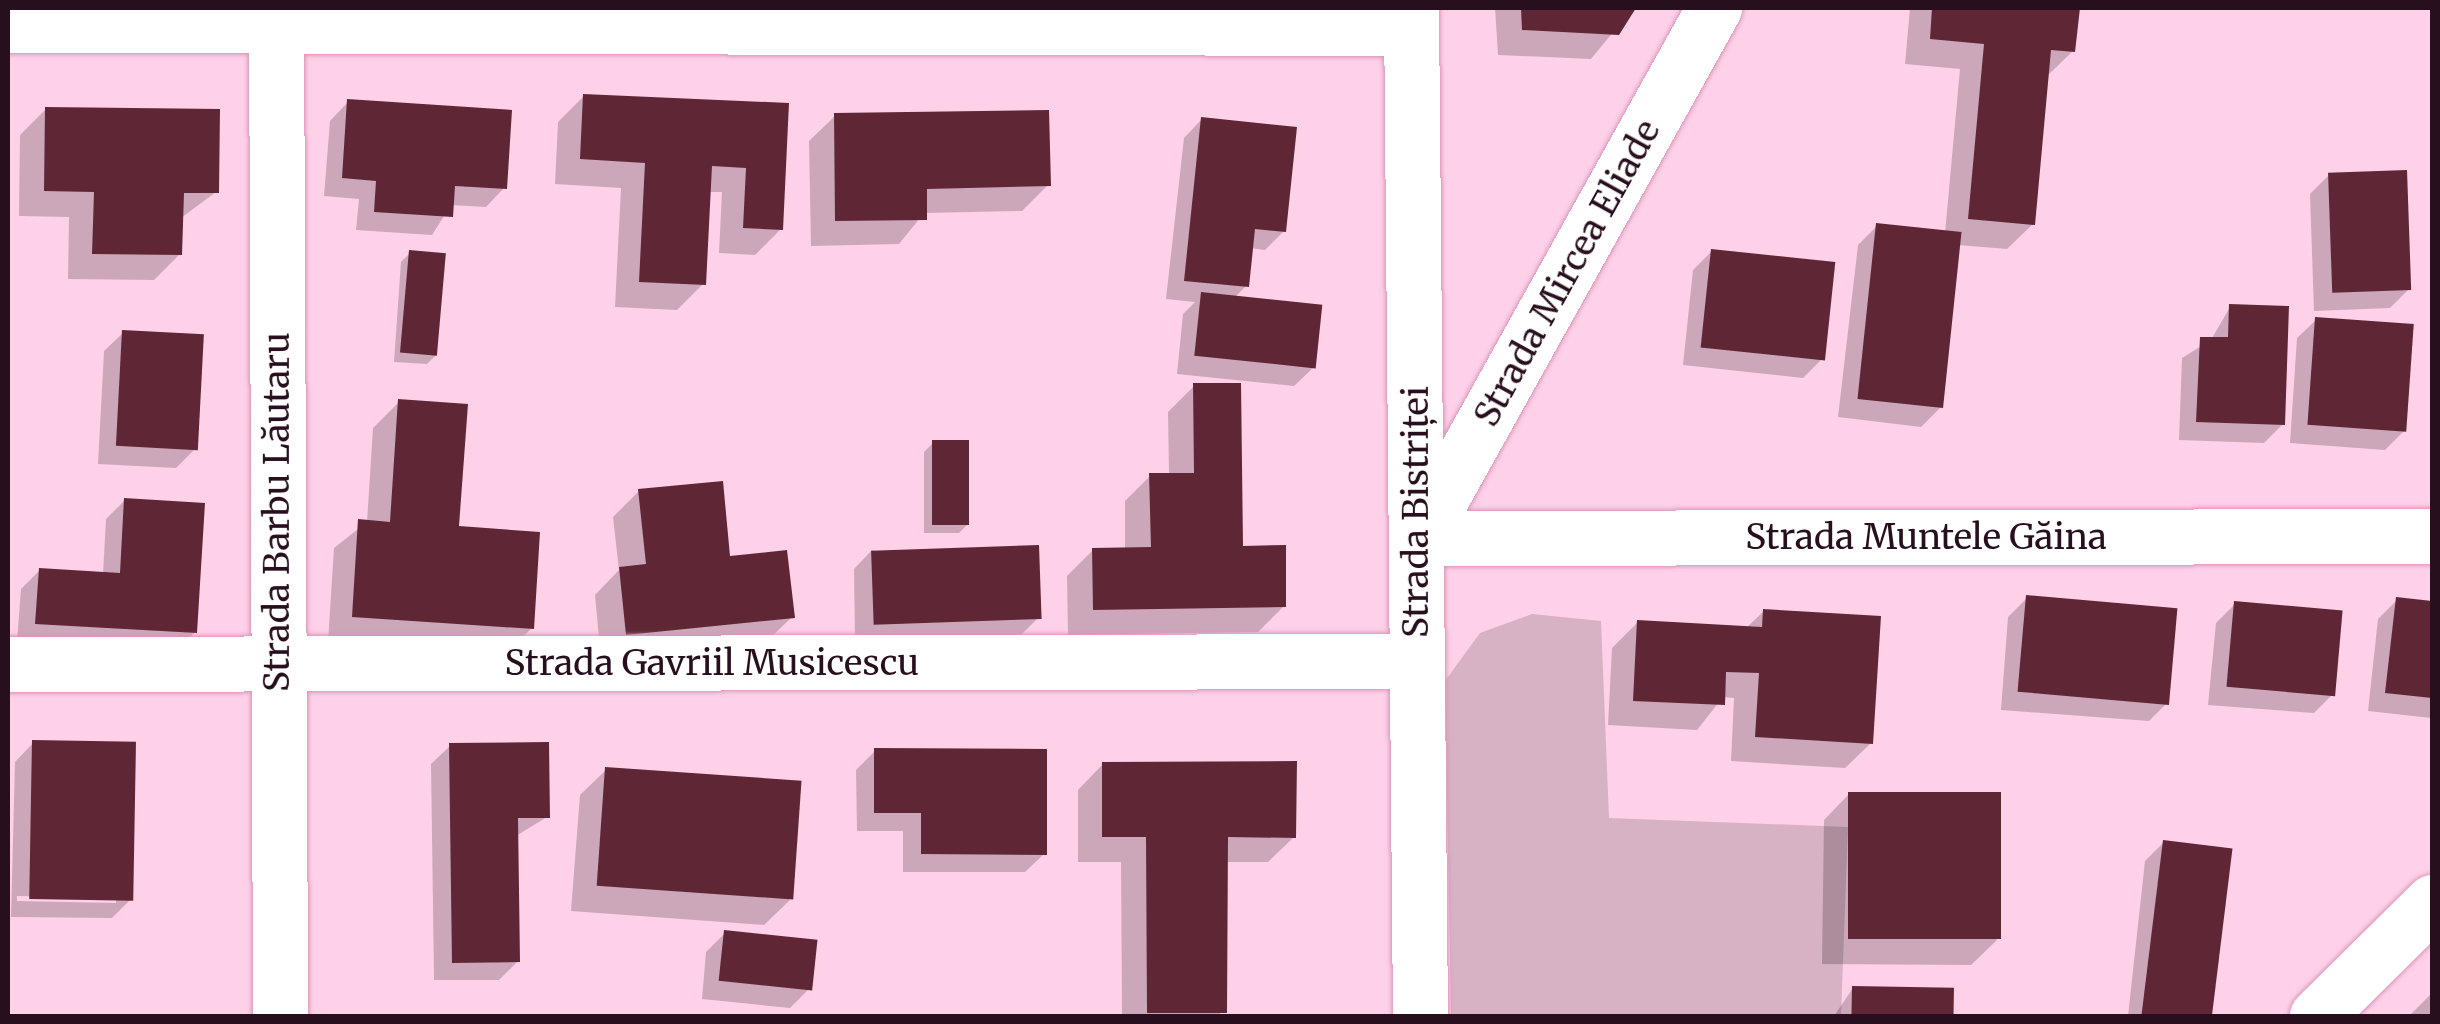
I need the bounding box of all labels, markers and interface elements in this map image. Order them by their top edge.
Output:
street label: Strada Mircea Eliade [1465,112,1669,434]
street label: Strada Barbu Lăutaru [256,332,298,692]
street label: Strada Bistriței [1395,386,1437,638]
street label: Strada Muntele Găina [1745,516,2107,558]
street label: Strada Gavriil Musicescu [505,642,919,684]

